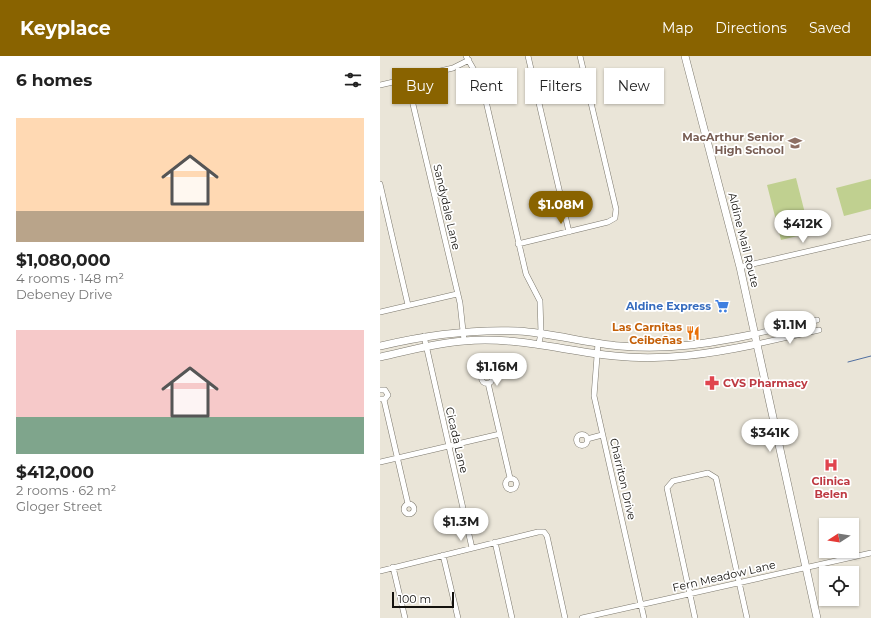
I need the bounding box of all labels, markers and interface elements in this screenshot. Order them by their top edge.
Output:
text: Keyplace [20,17,111,40]
text: Map [662,19,693,37]
text: Directions [715,19,787,37]
text: Saved [809,19,851,37]
chip: Buy [392,68,448,104]
chip: Rent [456,68,517,104]
chip: Filters [525,68,596,104]
chip: New [604,68,664,104]
icon: filters [342,69,364,91]
text: 6 homes [16,70,92,90]
place label: MacArthur Senior High School [682,130,784,157]
school or university icon: MacArthur Senior High School [787,135,803,151]
icon: home [154,144,226,216]
street label: Sandydale Lane [430,163,464,251]
pin: $1.08M [528,191,594,225]
street label: Aldine Mail Route [725,191,763,289]
text: $1.08M [538,196,584,212]
pin: $412K [775,210,831,244]
text: $412K [783,215,823,231]
text: $1,080,000 [16,250,111,270]
text: 4 rooms · 148 m² [16,270,124,286]
text: Debeney Drive [16,286,112,302]
supermarket icon: Aldine Express [714,298,730,314]
place label: Aldine Express [625,299,711,313]
pin: $1.1M [762,311,818,345]
text: $1.1M [773,316,807,332]
place label: Las Carnitas Ceibeñas [612,320,682,347]
restaurant icon: Las Carnitas Ceibeñas [685,325,701,341]
pin: $1.16M [464,353,530,387]
icon: home [154,356,226,428]
text: $1.16M [476,358,518,374]
pharmacy icon: CVS Pharmacy [704,375,720,391]
place label: CVS Pharmacy [723,376,808,390]
street label: Cicada Lane [443,406,471,475]
pin: $341K [742,419,798,453]
text: $341K [750,424,790,440]
street label: Charriton Drive [607,437,639,522]
hospital icon: Clinica Belen [823,457,839,473]
text: $412,000 [16,462,94,482]
place label: Clinica Belen [812,474,851,501]
text: 2 rooms · 62 m² [16,482,116,498]
text: Gloger Street [16,498,102,514]
pin: $1.3M [433,508,489,542]
text: $1.3M [443,513,479,529]
north arrow [819,518,859,558]
map controls [819,518,859,606]
street label: Fern Meadow Lane [671,557,777,595]
button: locate [819,566,859,606]
scale bar [392,590,454,609]
text: 100 m [398,592,431,606]

